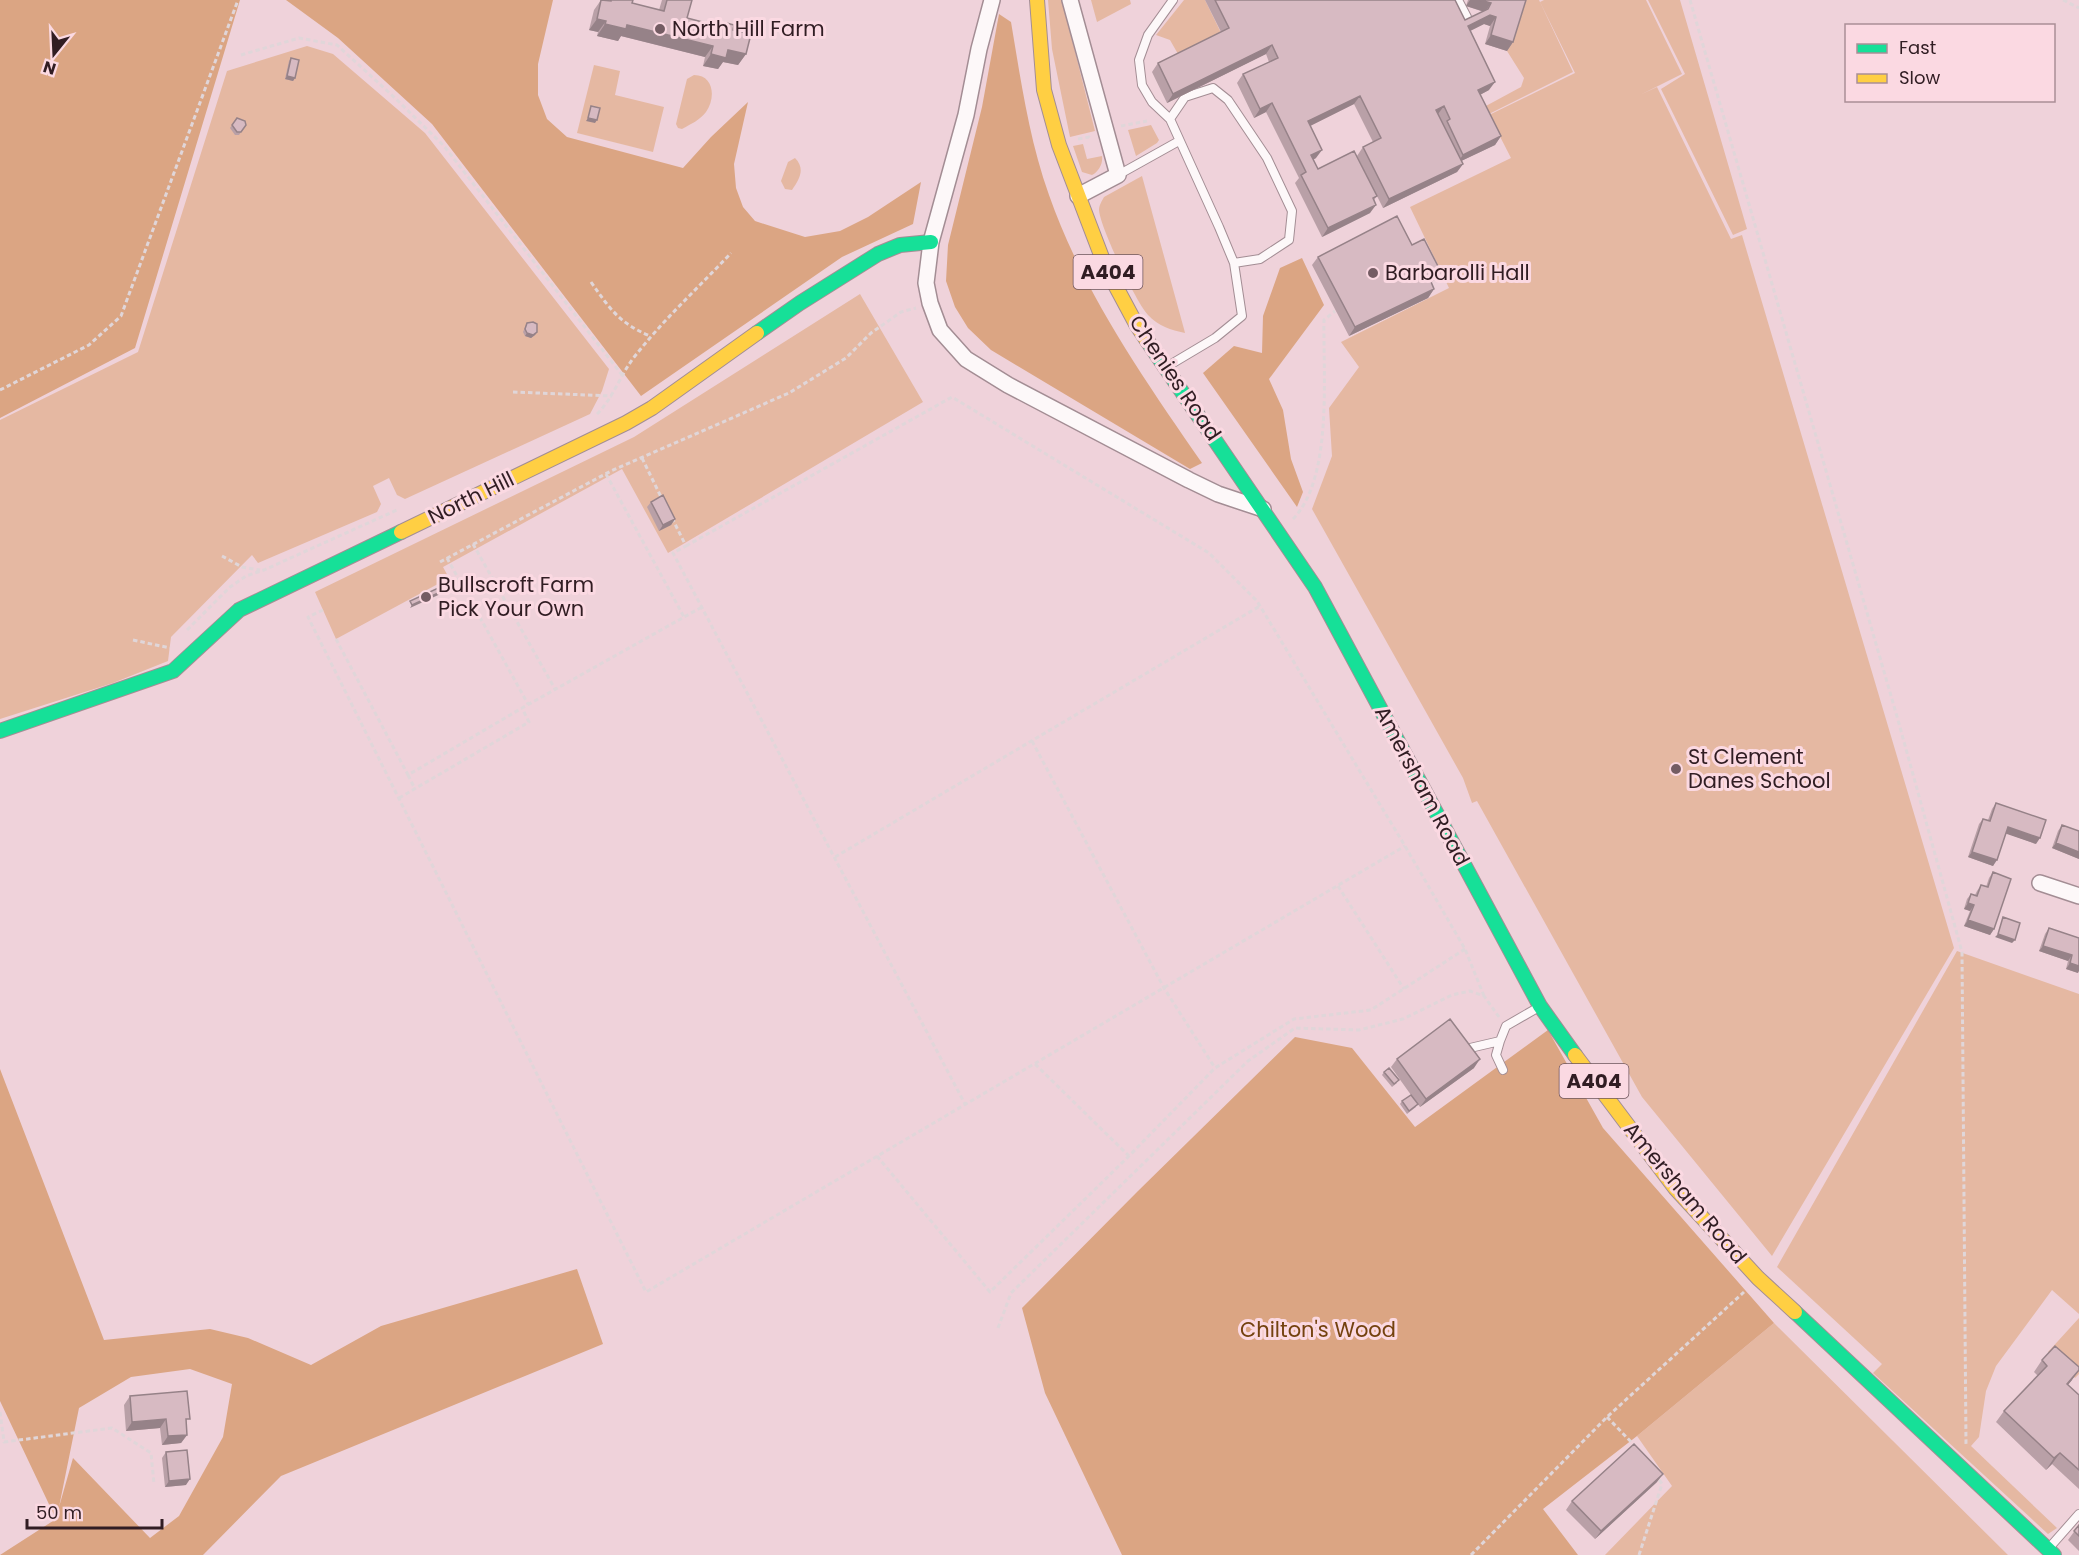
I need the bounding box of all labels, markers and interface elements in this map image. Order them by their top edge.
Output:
place label: North Hill Farm [672,14,825,43]
marker: North Hill Farm [653,22,667,36]
north arrow [24,24,84,84]
legend [1845,24,2055,102]
text: Fast [1899,35,1936,60]
text: N [40,55,59,81]
text: Slow [1899,65,1941,90]
road number: A404 [1074,255,1142,289]
place label: Barbarolli Hall [1385,258,1530,287]
marker: Barbarolli Hall [1366,266,1380,280]
street label: Chenies Road [1123,309,1228,446]
street label: North Hill [423,464,519,531]
place label: Bullscroft Farm Pick Your Own [438,570,594,623]
marker: Bullscroft Farm Pick Your Own [419,590,433,604]
street label: Amersham Road [1368,701,1477,871]
place label: St Clement Danes School [1688,742,1831,795]
marker: St Clement Danes School [1669,762,1683,776]
road number: A404 [1560,1064,1628,1098]
street label: Amersham Road [1617,1116,1753,1270]
park label: Chilton's Wood [1240,1315,1396,1344]
scale bar [27,1492,162,1530]
text: 50 m [36,1500,82,1525]

